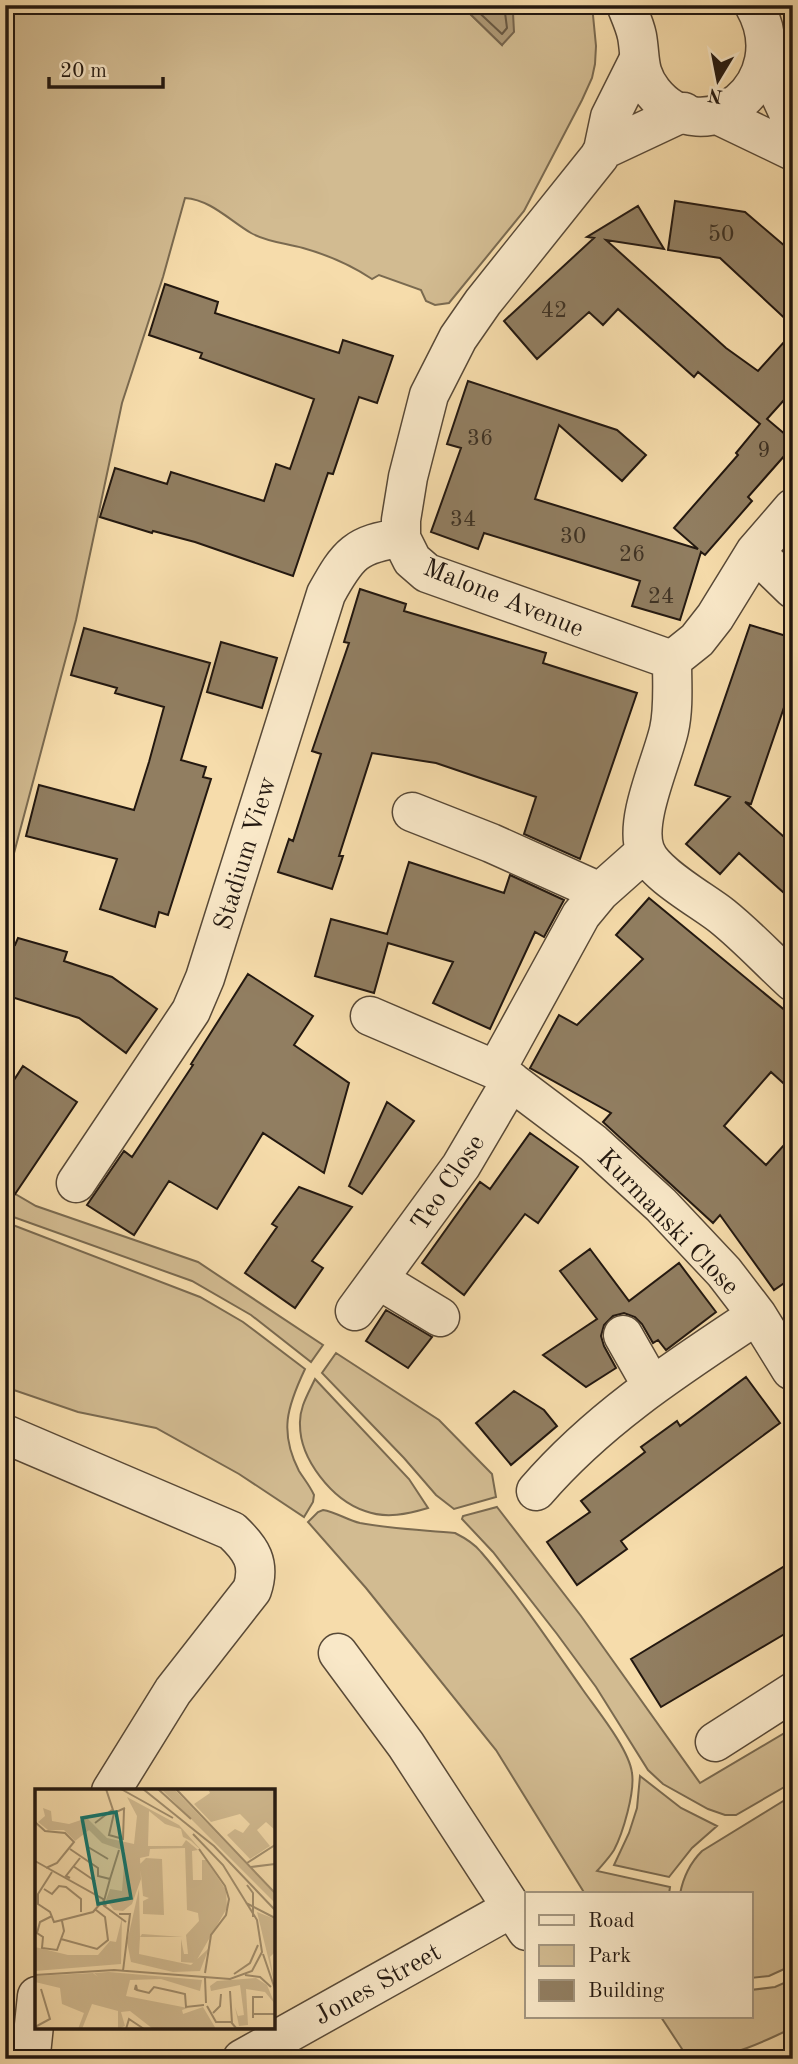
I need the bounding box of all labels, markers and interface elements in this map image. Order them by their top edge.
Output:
scale bar [49,46,163,90]
north arrow [682,46,752,116]
text: 20 m [60,61,107,82]
text: N [706,84,724,105]
house number: 50 [708,223,734,246]
house number: 42 [541,299,567,322]
house number: 36 [467,427,493,450]
house number: 9 [757,439,771,462]
house number: 34 [450,508,476,531]
house number: 30 [560,525,586,548]
house number: 26 [619,543,645,566]
street label: Malone Avenue [419,555,587,643]
house number: 24 [648,585,674,608]
street label: Stadium View [210,774,282,933]
street label: Teo Close [407,1130,490,1236]
street label: Kurmanski Close [592,1145,743,1300]
inset map [35,1789,275,2029]
legend [525,1892,752,2018]
text: Road [588,1911,635,1932]
street label: Jones Street [310,1939,446,2030]
text: Park [588,1946,631,1967]
text: Building [588,1981,665,2002]

